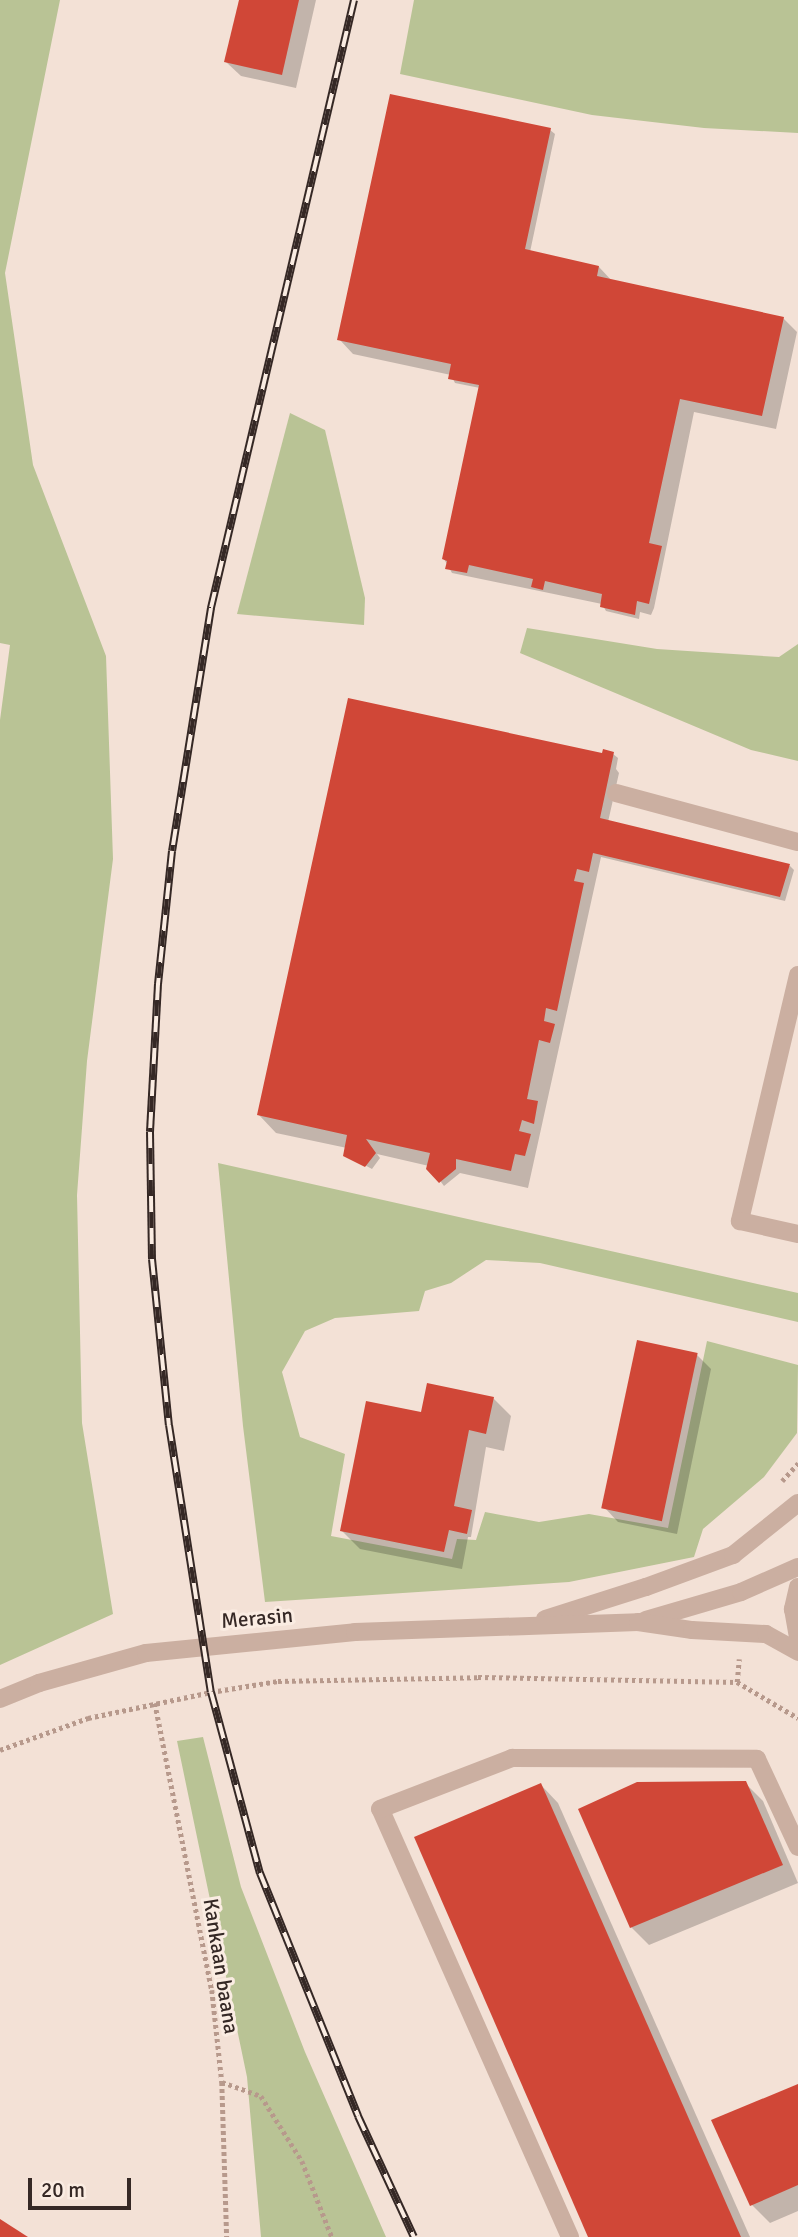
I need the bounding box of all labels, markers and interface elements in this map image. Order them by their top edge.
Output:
street label: Merasin [220,1602,294,1634]
street label: Kankaan baana [198,1896,244,2036]
scale bar [32,2164,135,2208]
text: 20 m [41,2177,85,2203]

